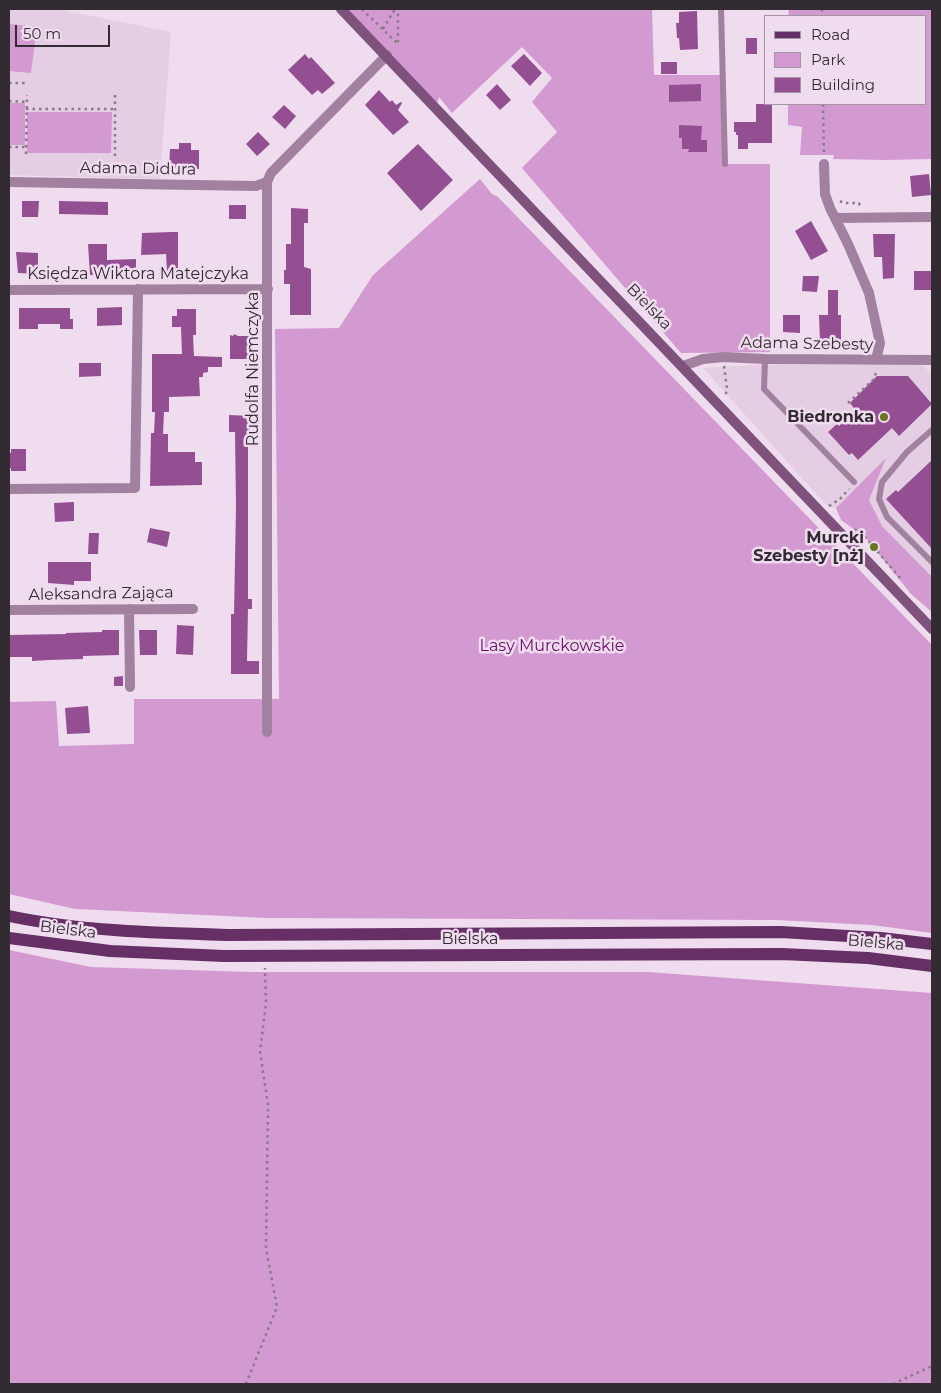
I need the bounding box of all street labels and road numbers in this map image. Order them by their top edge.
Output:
street label: Adama Didura [80,158,196,180]
street label: Księdza Wiktora Matejczyka [27,264,249,284]
street label: Bielska [622,280,676,334]
street label: Rudolfa Niemczyka [243,292,263,446]
street label: Adama Szebesty [740,333,874,355]
street label: Aleksandra Zająca [28,583,174,605]
street label: Bielska [39,917,97,943]
street label: Bielska [442,929,498,949]
street label: Bielska [847,931,905,955]

